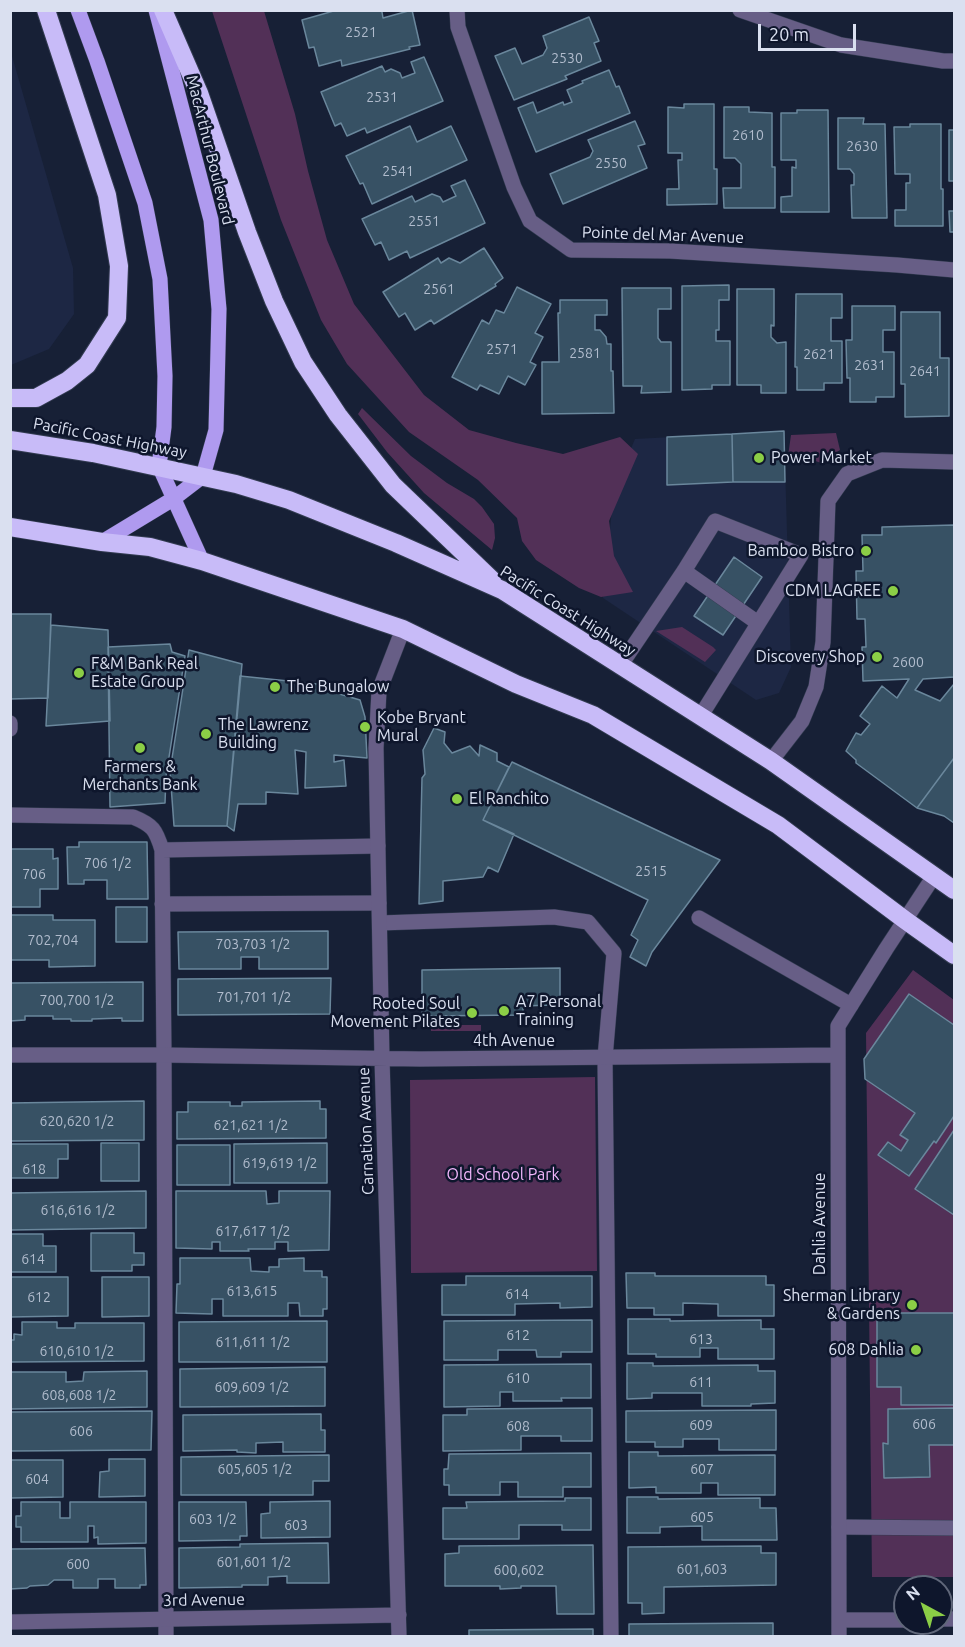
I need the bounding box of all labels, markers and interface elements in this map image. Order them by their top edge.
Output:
scale bar [761,12,858,50]
house number: 2521 [345,24,377,40]
text: 20 m [769,24,809,44]
house number: 2530 [551,50,583,66]
street label: MacArthur Boulevard [182,73,238,227]
house number: 2531 [366,89,398,105]
house number: 2610 [732,127,764,143]
house number: 2630 [846,138,878,154]
house number: 2550 [595,155,627,171]
house number: 2541 [382,163,414,179]
house number: 2551 [408,213,440,229]
street label: Pointe del Mar Avenue [582,223,744,247]
house number: 2561 [423,281,455,297]
house number: 2571 [486,341,518,357]
house number: 2581 [569,345,601,361]
house number: 2621 [803,346,835,362]
house number: 2631 [854,357,886,373]
house number: 2641 [909,363,941,379]
street label: Pacific Coast Highway [32,414,188,462]
place label: Power Market [771,448,872,468]
marker: Power Market [752,451,766,465]
place label: Bamboo Bistro [747,541,854,561]
marker: Bamboo Bistro [859,544,873,558]
street label: Pacific Coast Highway [497,562,639,660]
place label: CDM LAGREE [785,581,881,601]
marker: CDM LAGREE [886,584,900,598]
place label: Discovery Shop [756,647,865,667]
marker: Discovery Shop [870,650,884,664]
place label: F&M Bank Real Estate Group [91,654,198,692]
house number: 2600 [892,654,924,670]
marker: F&M Bank Real Estate Group [72,666,86,680]
place label: The Bungalow [287,677,389,697]
marker: The Bungalow [268,680,282,694]
place label: Kobe Bryant Mural [377,708,466,746]
place label: The Lawrenz Building [218,715,309,753]
marker: Kobe Bryant Mural [358,720,372,734]
marker: The Lawrenz Building [199,727,213,741]
marker: Farmers & Merchants Bank [133,741,147,755]
place label: Farmers & Merchants Bank [82,757,198,795]
place label: El Ranchito [469,789,549,809]
marker: El Ranchito [450,792,464,806]
house number: 706 1/2 [84,855,132,871]
house number: 2515 [635,863,667,879]
house number: 706 [22,866,46,882]
house number: 702,704 [28,932,78,948]
house number: 703,703 1/2 [216,936,290,952]
house number: 701,701 1/2 [217,989,291,1005]
house number: 700,700 1/2 [40,992,114,1008]
place label: A7 Personal Training [516,992,601,1030]
place label: Rooted Soul Movement Pilates [330,994,460,1032]
marker: A7 Personal Training [497,1004,511,1018]
marker: Rooted Soul Movement Pilates [465,1006,479,1020]
street label: 4th Avenue [473,1031,555,1051]
street label: Carnation Avenue [354,1067,378,1195]
house number: 620,620 1/2 [40,1113,114,1129]
house number: 621,621 1/2 [214,1117,288,1133]
house number: 619,619 1/2 [243,1155,317,1171]
house number: 618 [22,1161,46,1177]
park label: Old School Park [447,1165,559,1185]
street label: Dahlia Avenue [810,1173,830,1275]
house number: 616,616 1/2 [41,1202,115,1218]
house number: 617,617 1/2 [216,1223,290,1239]
house number: 614 [21,1251,45,1267]
house number: 613,615 [227,1283,277,1299]
house number: 614 [505,1286,529,1302]
place label: Sherman Library & Gardens [783,1286,900,1324]
house number: 612 [27,1289,51,1305]
marker: Sherman Library & Gardens [905,1298,919,1312]
house number: 612 [506,1327,530,1343]
house number: 613 [689,1331,713,1347]
house number: 611,611 1/2 [216,1334,290,1350]
place label: 608 Dahlia [828,1340,904,1360]
house number: 610,610 1/2 [40,1343,114,1359]
marker: 608 Dahlia [909,1343,923,1357]
house number: 610 [506,1370,530,1386]
house number: 611 [689,1374,713,1390]
house number: 609,609 1/2 [215,1379,289,1395]
house number: 608,608 1/2 [42,1387,116,1403]
house number: 606 [912,1416,936,1432]
house number: 609 [689,1417,713,1433]
house number: 608 [506,1418,530,1434]
house number: 606 [69,1423,93,1439]
house number: 605,605 1/2 [218,1461,292,1477]
house number: 607 [690,1461,714,1477]
house number: 604 [25,1471,49,1487]
house number: 605 [690,1509,714,1525]
house number: 603 1/2 [189,1511,237,1527]
house number: 603 [284,1517,308,1533]
house number: 601,601 1/2 [217,1554,291,1570]
house number: 600 [66,1556,90,1572]
house number: 601,603 [677,1561,727,1577]
house number: 600,602 [494,1562,544,1578]
north arrow [893,1575,953,1635]
text: N [902,1582,923,1603]
street label: 3rd Avenue [163,1590,245,1610]

